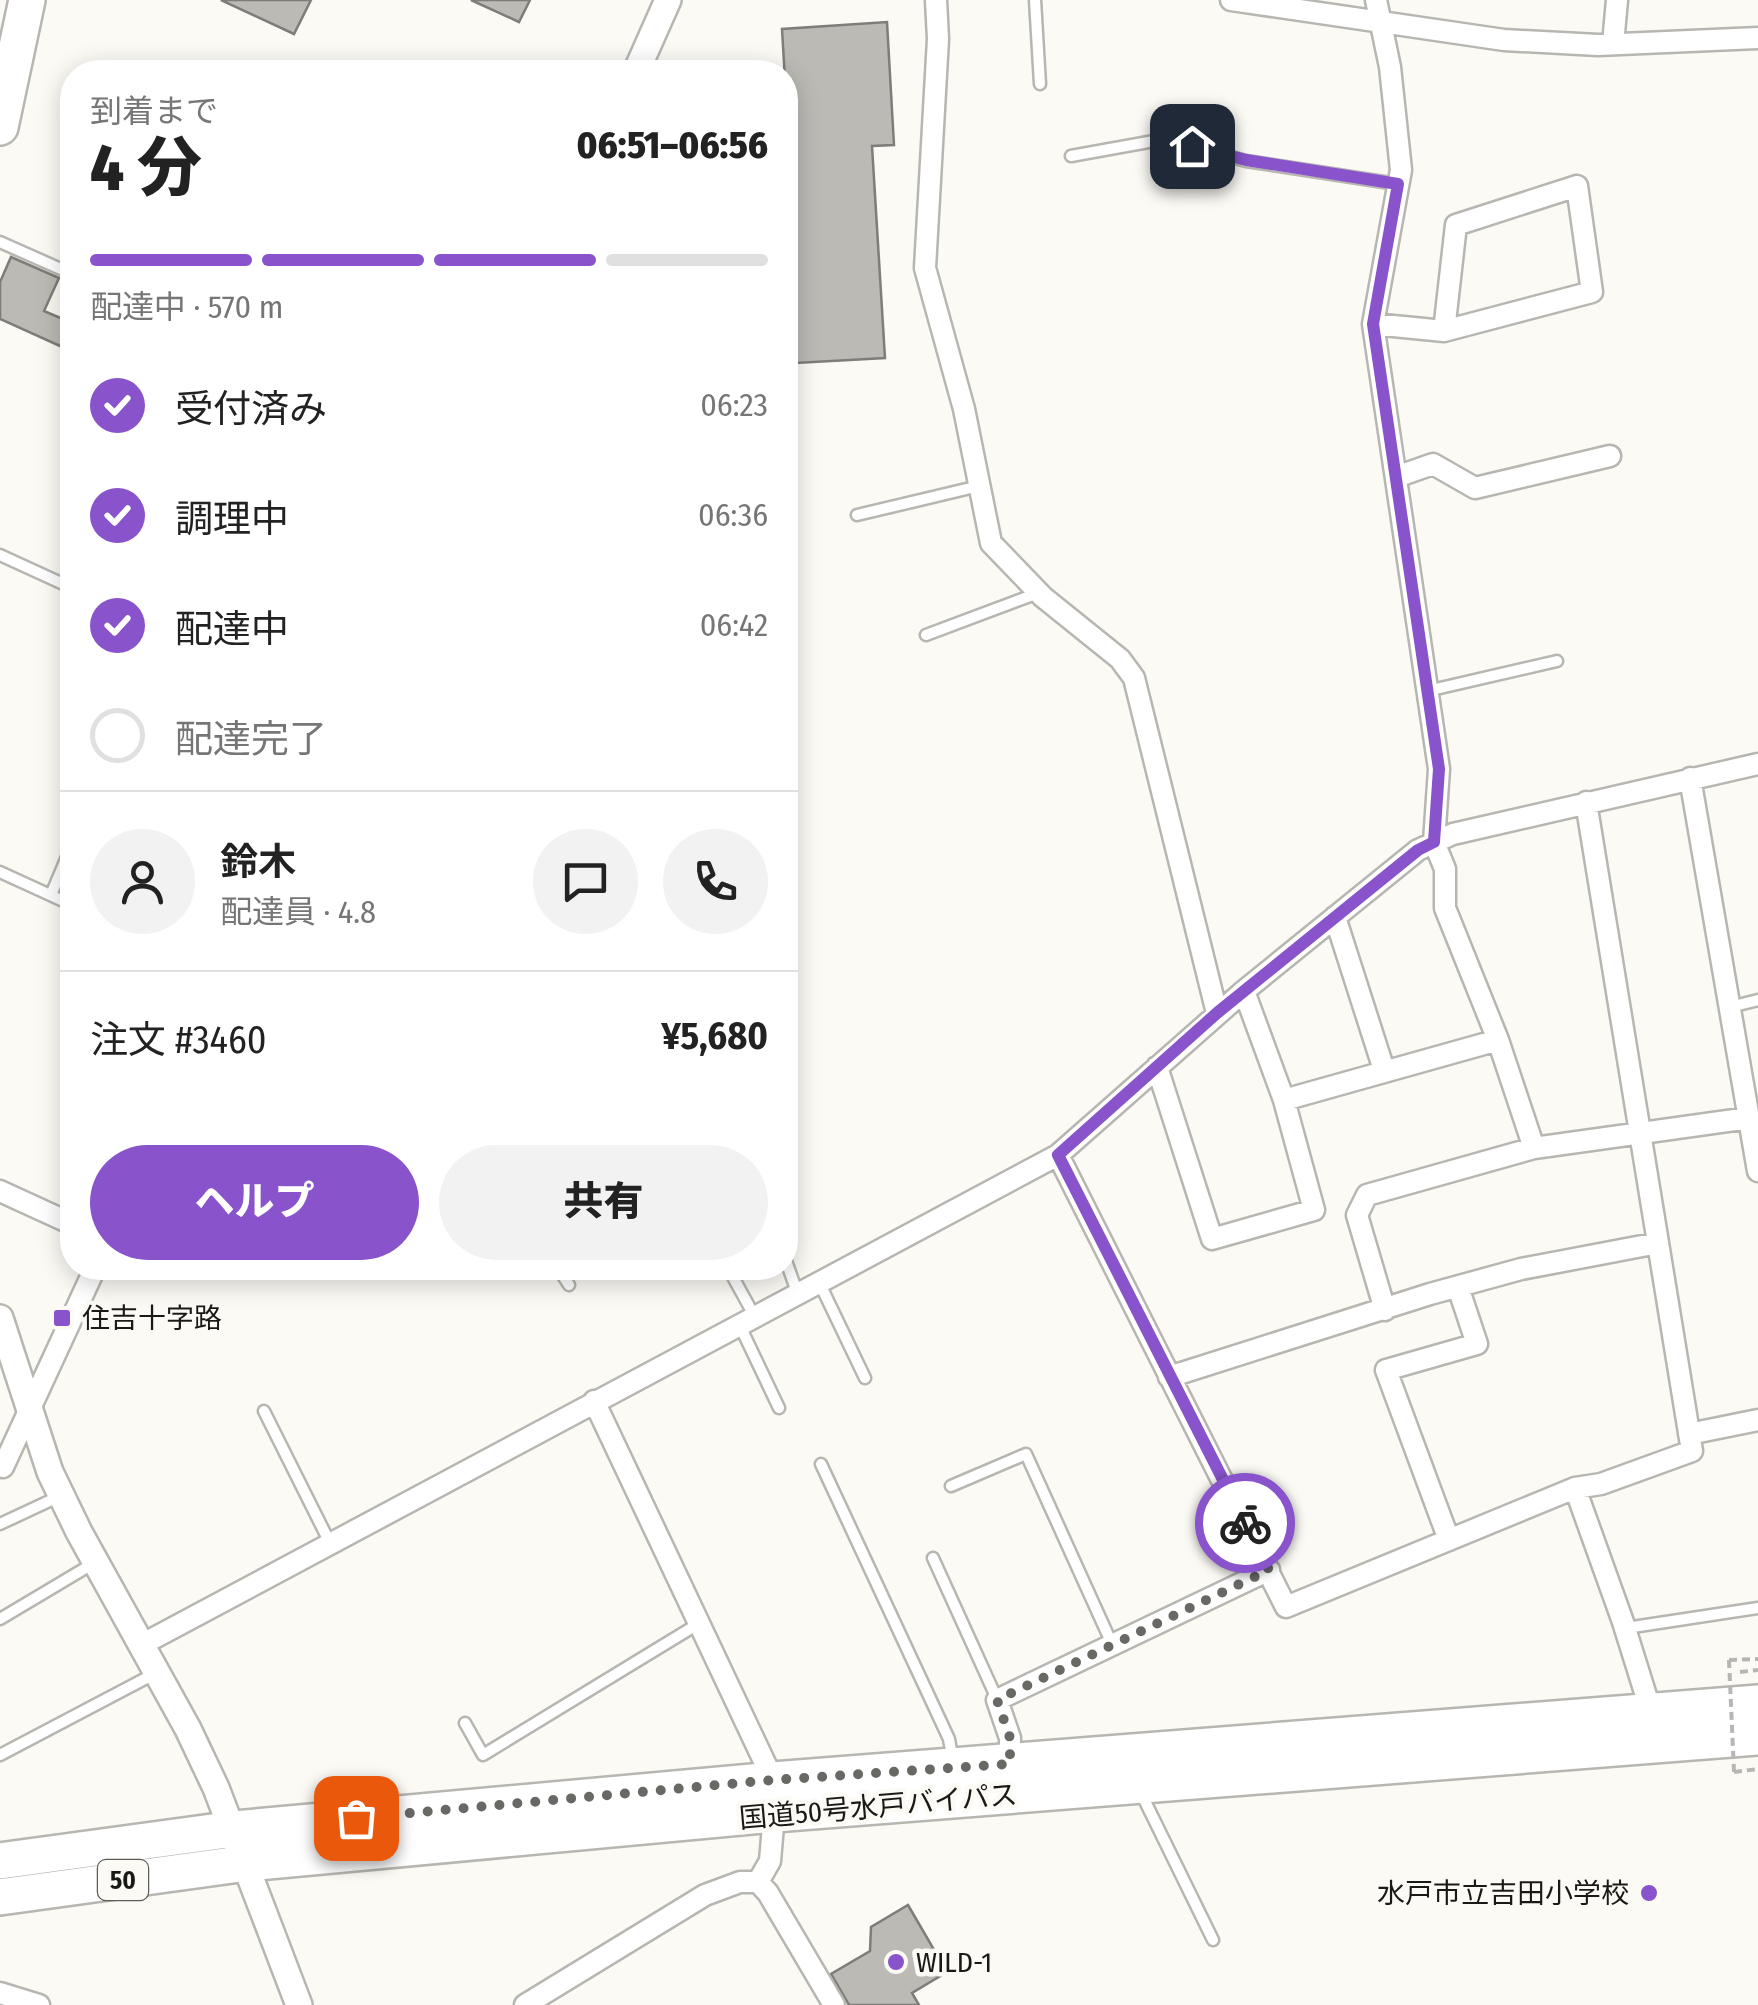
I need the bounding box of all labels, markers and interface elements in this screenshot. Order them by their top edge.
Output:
text: 到着まで [90,92,218,130]
pin [1150,104,1235,189]
icon: home [1165,119,1220,174]
text: 06:51–06:56 [577,122,768,168]
text: 4 分 [90,129,202,207]
text: 配達中 · 570 m [90,288,283,326]
icon: check [90,378,145,433]
text: 受付済み [175,386,327,432]
text: 06:23 [700,386,768,424]
icon: check [90,488,145,543]
text: 調理中 [175,496,289,542]
text: 06:36 [698,496,768,534]
icon: check [90,598,145,653]
text: 配達中 [175,606,289,652]
text: 06:42 [700,606,768,644]
text: 配達完了 [175,716,327,762]
button: person [90,829,195,934]
button: chat [533,829,638,934]
button: phone [663,829,768,934]
text: 鈴木 [220,839,296,885]
text: 配達員 · 4.8 [220,893,376,931]
text: ¥5,680 [661,1013,768,1059]
text: 注文 #3460 [90,1017,267,1063]
button: ヘルプ [90,1145,419,1260]
button: 共有 [439,1145,768,1260]
place label: 住吉十字路 [82,1302,222,1335]
marker: 住吉十字路 [51,1307,73,1329]
courier [1195,1473,1295,1573]
icon: bike [1218,1496,1273,1551]
pin [314,1776,399,1861]
street label: 国道50号水戸バイパス [738,1778,1018,1835]
icon: bag [329,1791,384,1846]
road number: 50 [98,1860,148,1900]
place label: 水戸市立吉田小学校 [1377,1877,1629,1910]
marker: 水戸市立吉田小学校 [1638,1882,1660,1904]
place label: WILD-1 [916,1946,992,1979]
marker: WILD-1 [885,1951,907,1973]

